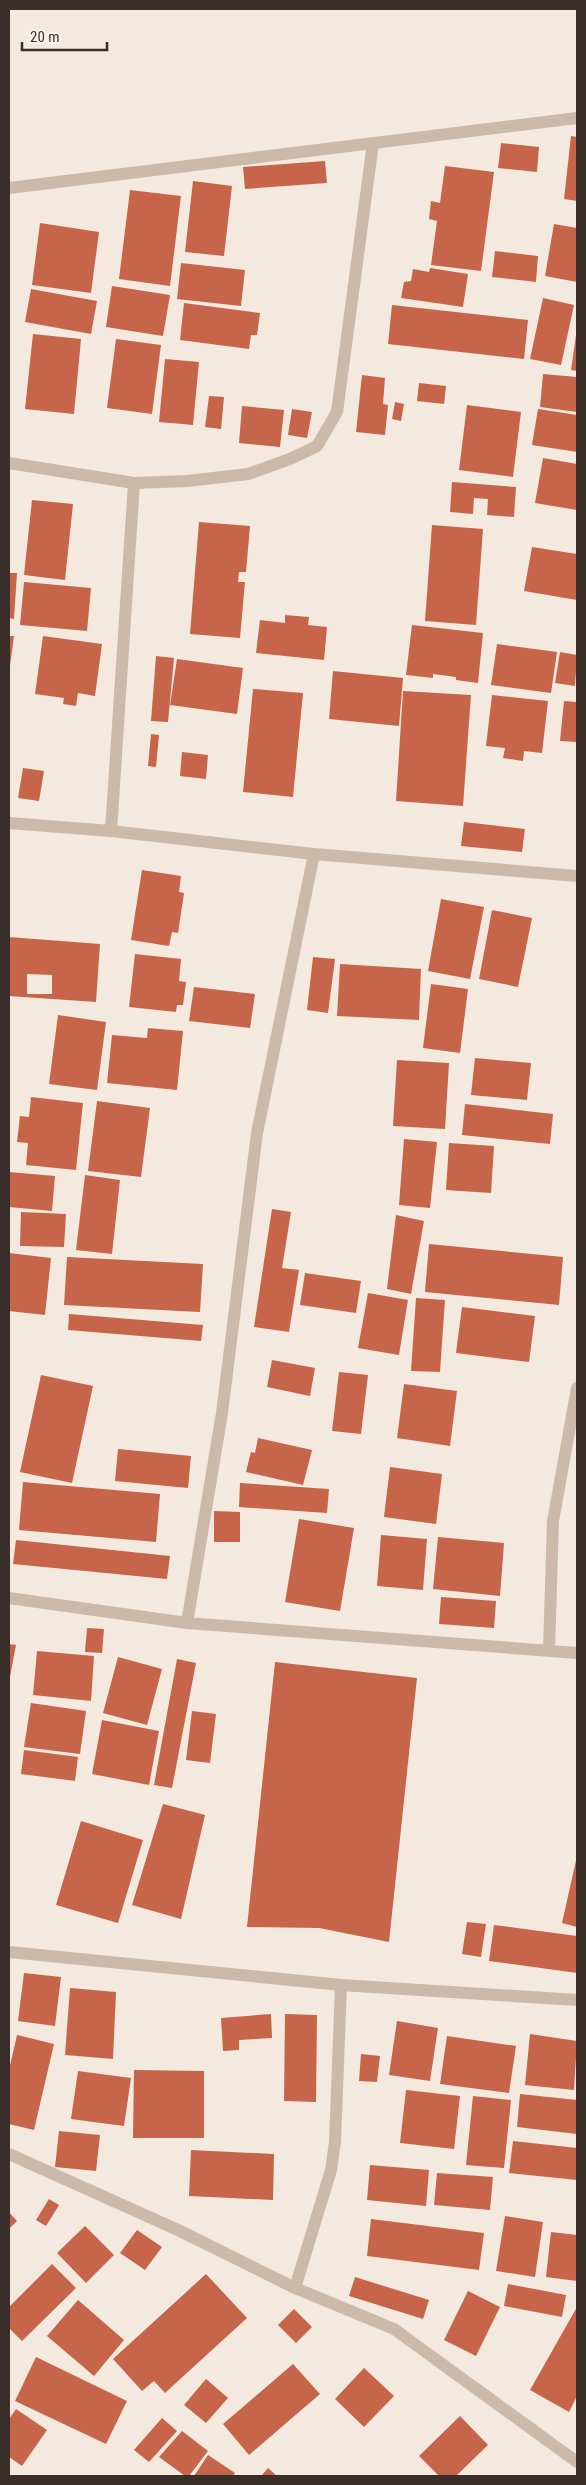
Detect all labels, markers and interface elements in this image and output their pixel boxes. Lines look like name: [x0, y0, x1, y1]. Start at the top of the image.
scale bar: [22, 20, 108, 52]
text: 20 m: [30, 28, 60, 46]

